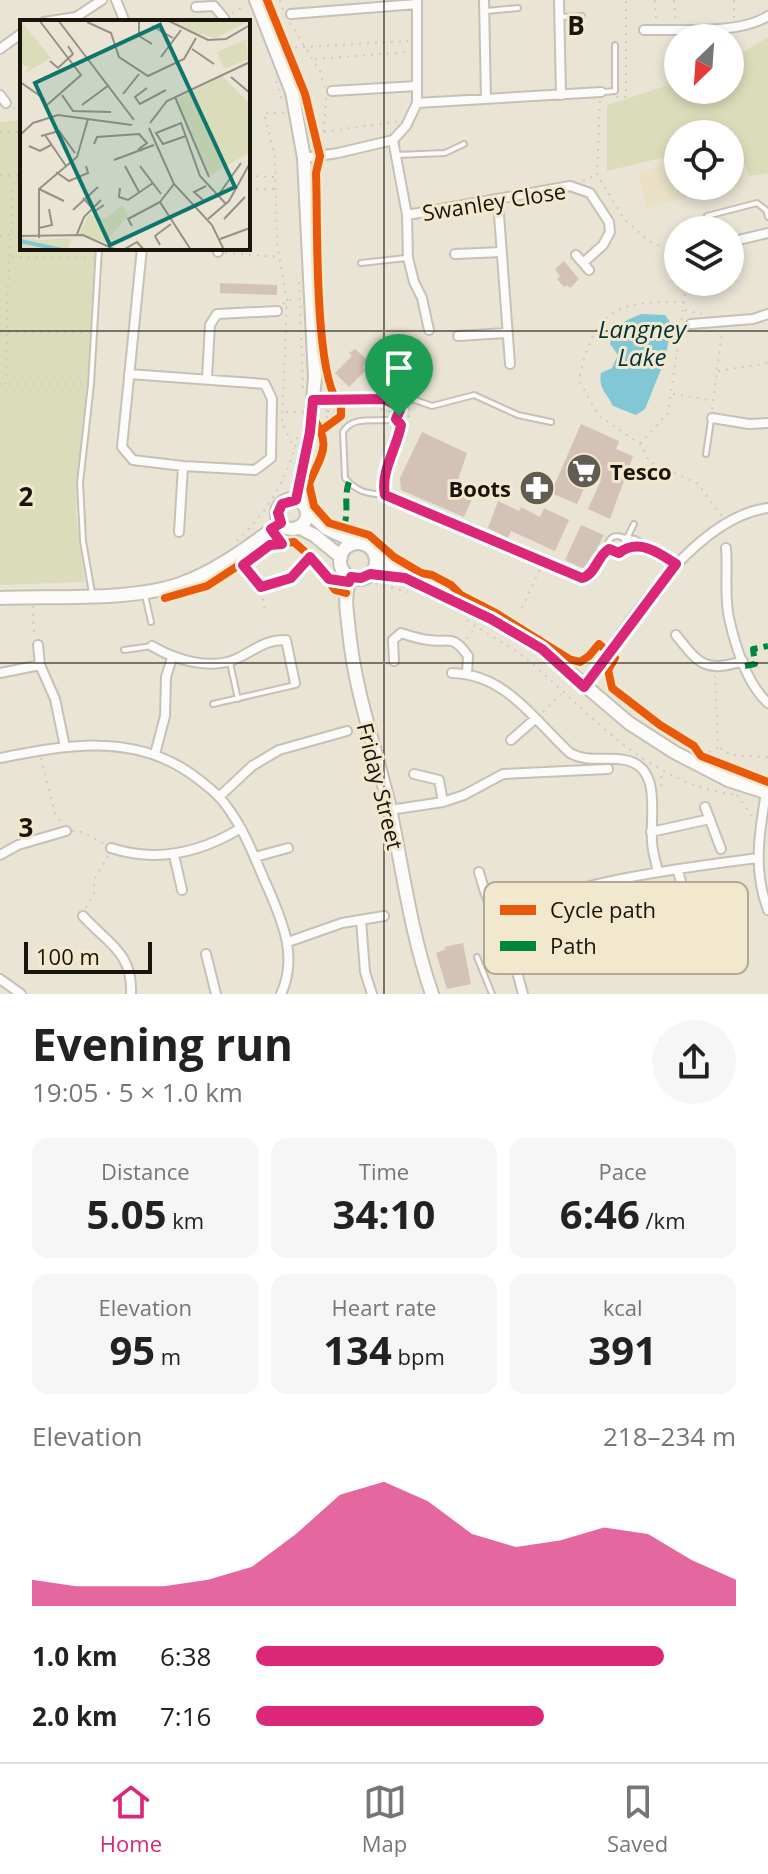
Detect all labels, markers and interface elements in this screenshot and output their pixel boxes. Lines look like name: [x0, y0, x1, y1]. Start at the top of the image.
text: B: [567, 7, 585, 43]
inset map: [20, 20, 250, 250]
north arrow: [664, 24, 744, 104]
map controls: [664, 24, 744, 296]
button: locate: [664, 120, 744, 200]
street label: Swanley Close: [420, 175, 568, 227]
button: layers: [664, 216, 744, 296]
water label: Langney Lake: [598, 312, 688, 373]
pin: [365, 334, 433, 416]
icon: arrive: [377, 346, 421, 390]
supermarket icon: Tesco: [565, 452, 603, 490]
place label: Tesco: [610, 456, 672, 486]
pharmacy icon: Boots: [518, 469, 556, 507]
place label: Boots: [448, 473, 511, 503]
text: 2: [19, 478, 34, 514]
street label: Friday Street: [351, 719, 411, 853]
text: 3: [19, 809, 33, 845]
legend: [484, 882, 748, 974]
text: Cycle path: [550, 894, 656, 924]
text: Path: [550, 930, 597, 960]
scale bar: [24, 938, 152, 974]
text: 100 m: [36, 941, 100, 971]
text: Evening run: [32, 1014, 293, 1074]
button: share: [652, 1020, 736, 1104]
text: 19:05 · 5 × 1.0 km: [32, 1074, 243, 1110]
text: Distance: [101, 1156, 190, 1186]
text: Time: [359, 1156, 409, 1186]
text: Pace: [598, 1156, 647, 1186]
text: 5.05: [86, 1186, 167, 1241]
text: 34:10: [333, 1186, 435, 1241]
text: 6:46: [560, 1186, 640, 1241]
text: km: [167, 1205, 204, 1235]
text: /km: [640, 1205, 686, 1235]
text: Elevation: [99, 1292, 192, 1322]
text: Heart rate: [332, 1292, 436, 1322]
text: kcal: [603, 1292, 643, 1322]
text: 95: [109, 1322, 155, 1377]
text: 134: [323, 1322, 392, 1377]
text: 391: [588, 1322, 657, 1377]
text: m: [155, 1341, 181, 1371]
text: bpm: [392, 1341, 445, 1371]
text: Elevation: [32, 1418, 142, 1454]
text: 218–234 m: [603, 1418, 736, 1454]
text: 1.0 km: [32, 1638, 118, 1674]
text: 6:38: [160, 1638, 211, 1674]
text: 2.0 km: [32, 1698, 118, 1734]
text: 7:16: [160, 1698, 211, 1734]
tab: Home: [100, 1780, 162, 1858]
tab: Map: [362, 1780, 407, 1858]
tab: Saved: [607, 1780, 668, 1858]

